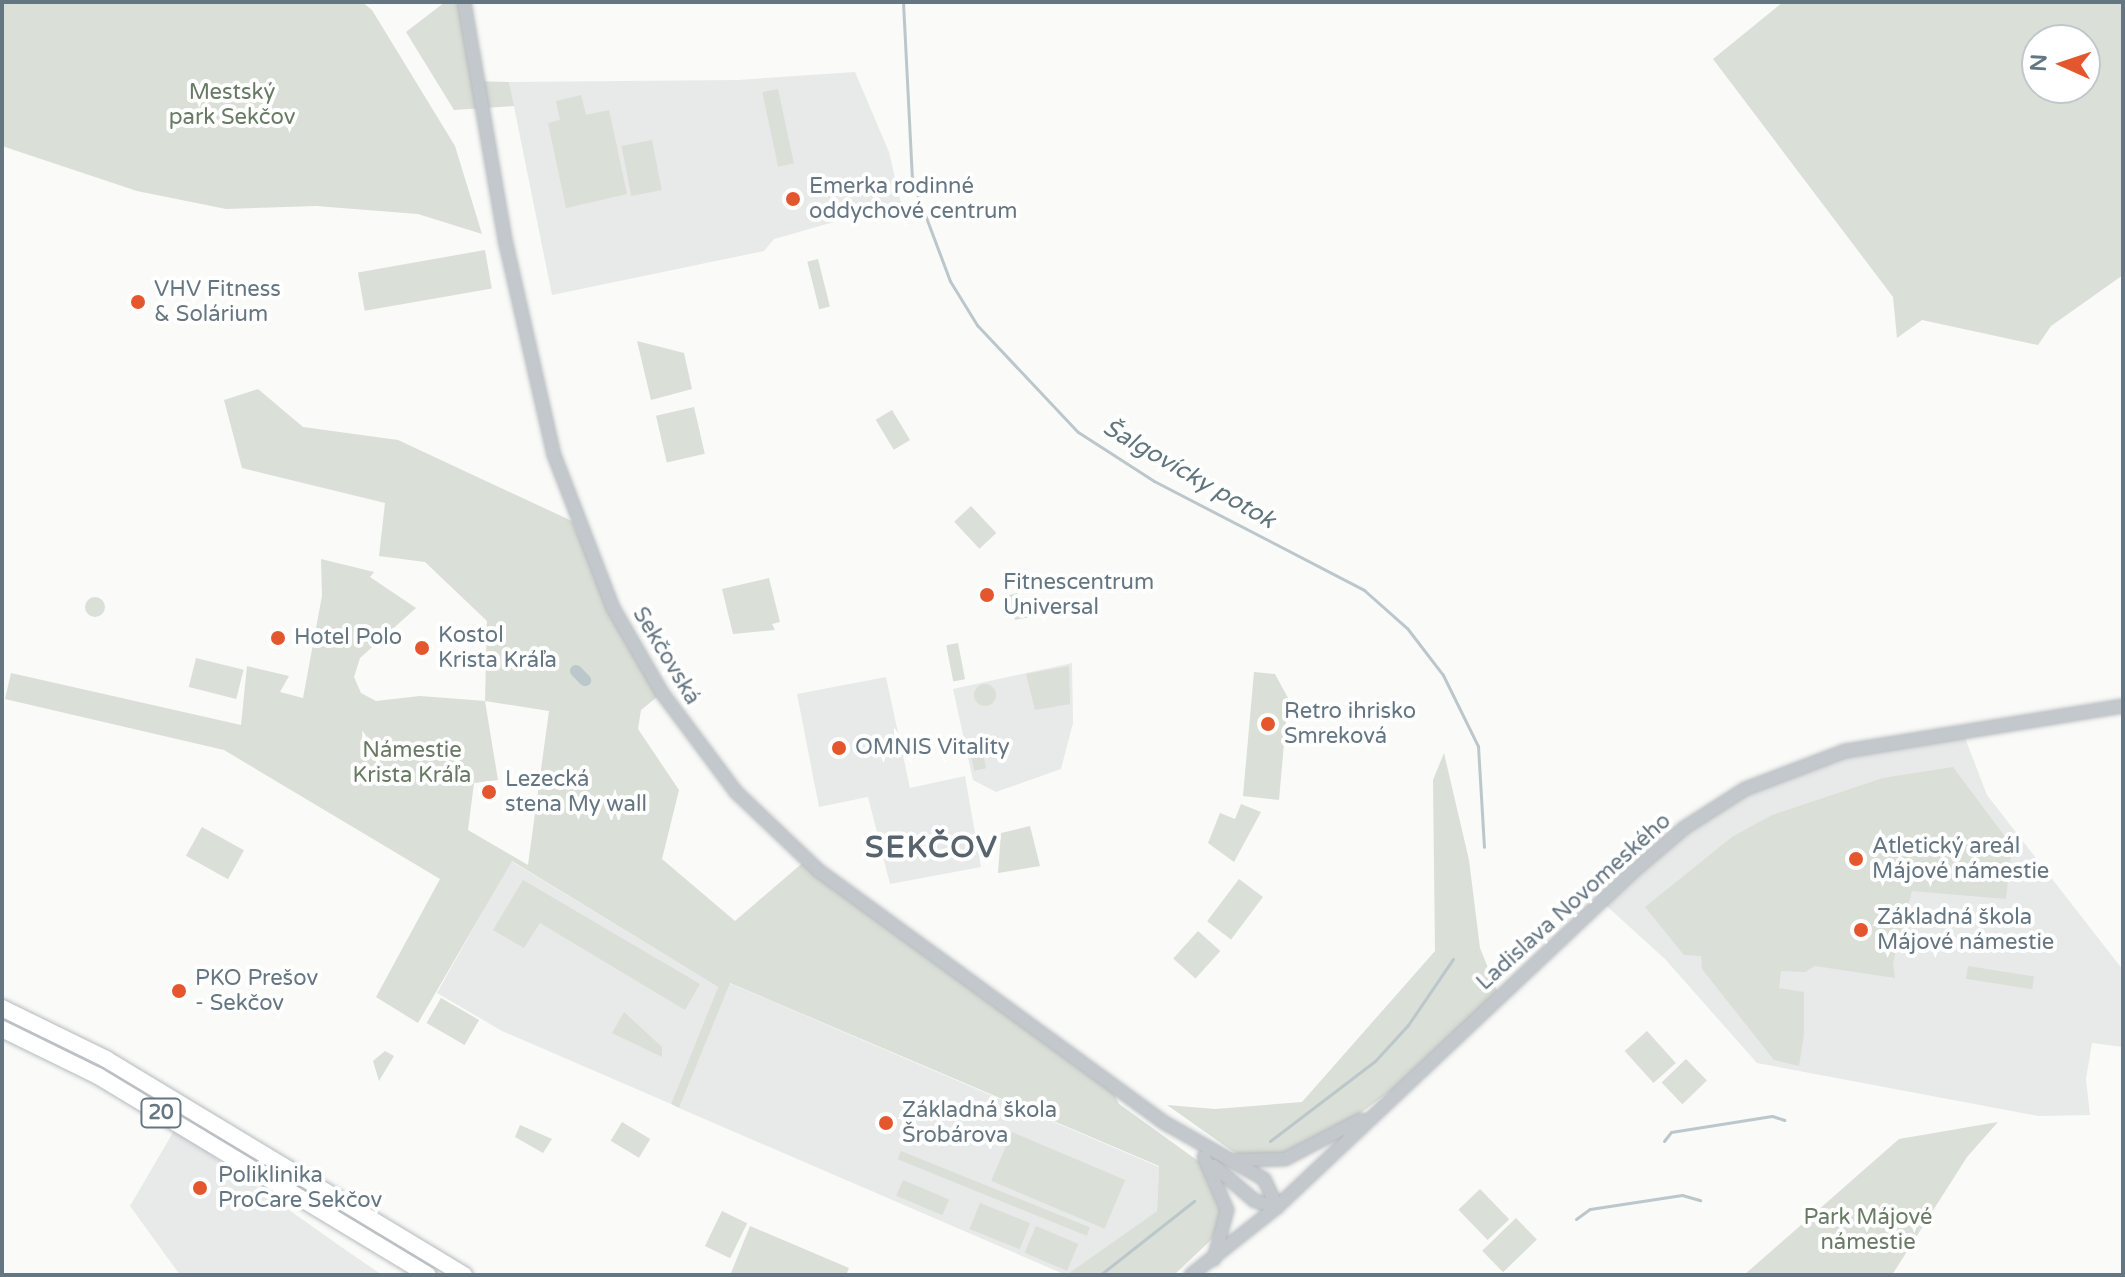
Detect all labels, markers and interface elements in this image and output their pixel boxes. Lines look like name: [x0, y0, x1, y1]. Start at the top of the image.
north arrow: [2021, 24, 2101, 104]
text: N: [2026, 53, 2052, 72]
park label: Mestský park Sekčov: [169, 79, 295, 130]
place label: Emerka rodinné oddychové centrum: [809, 173, 1017, 224]
marker: Emerka rodinné oddychové centrum: [784, 190, 802, 208]
place label: VHV Fitness & Solárium: [154, 276, 281, 328]
marker: VHV Fitness & Solárium: [129, 293, 147, 311]
water label: Šalgovícky potok: [1098, 413, 1280, 535]
place label: Fitnescentrum Universal: [1003, 569, 1154, 620]
marker: Fitnescentrum Universal: [978, 586, 996, 604]
street label: Sekčovská: [627, 602, 705, 710]
place label: Kostol Krista Kráľa: [438, 622, 557, 674]
place label: Hotel Polo: [294, 625, 402, 651]
marker: Hotel Polo: [269, 629, 287, 647]
marker: Kostol Krista Kráľa: [413, 639, 431, 657]
place label: Retro ihrisko Smreková: [1284, 698, 1416, 750]
marker: Retro ihrisko Smreková: [1259, 715, 1277, 733]
place label: OMNIS Vitality: [855, 735, 1010, 761]
park label: Námestie Krista Kráľa: [353, 737, 471, 788]
marker: OMNIS Vitality: [830, 739, 848, 757]
place label: Lezecká stena My wall: [505, 766, 647, 818]
marker: Lezecká stena My wall: [480, 783, 498, 801]
street label: Ladislava Novomeského: [1472, 808, 1676, 996]
district label: SEKČOV: [865, 830, 999, 866]
place label: Atletický areál Májové námestie: [1872, 833, 2049, 884]
marker: Atletický areál Májové námestie: [1847, 850, 1865, 868]
place label: Základná škola Májové námestie: [1877, 904, 2054, 956]
marker: Základná škola Májové námestie: [1852, 921, 1870, 939]
place label: PKO Prešov - Sekčov: [195, 965, 318, 1016]
marker: PKO Prešov - Sekčov: [170, 982, 188, 1000]
road number: 20: [139, 1097, 183, 1129]
place label: Základná škola Šrobárova: [902, 1097, 1057, 1148]
marker: Základná škola Šrobárova: [877, 1114, 895, 1132]
place label: Poliklinika ProCare Sekčov: [218, 1162, 382, 1214]
marker: Poliklinika ProCare Sekčov: [189, 1177, 211, 1199]
park label: Park Májové námestie: [1803, 1204, 1933, 1256]

